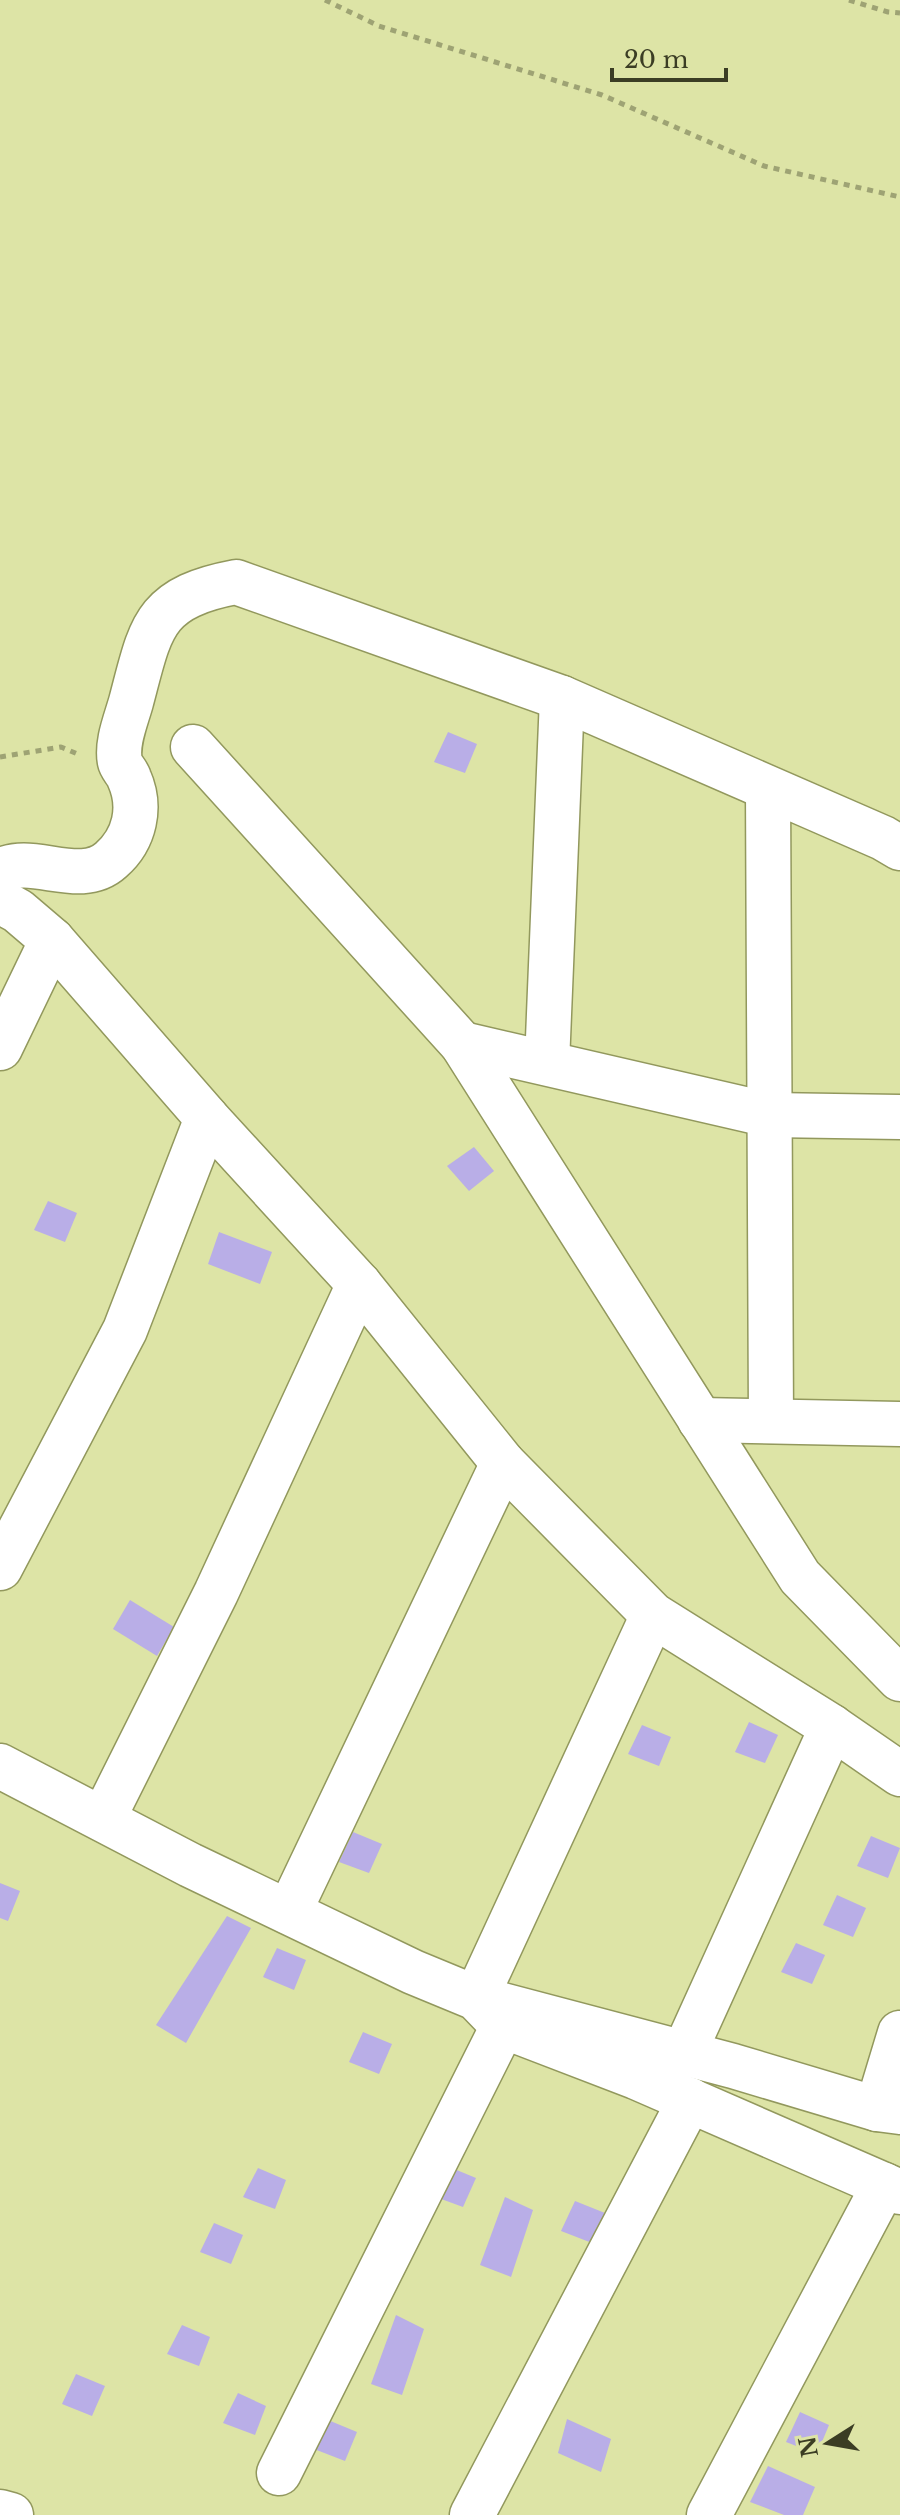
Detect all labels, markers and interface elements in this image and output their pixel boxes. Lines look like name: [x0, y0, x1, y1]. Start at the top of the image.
scale bar: [612, 32, 726, 82]
text: 20 m: [624, 45, 689, 74]
north arrow: [788, 2403, 868, 2483]
text: N: [794, 2434, 824, 2459]

